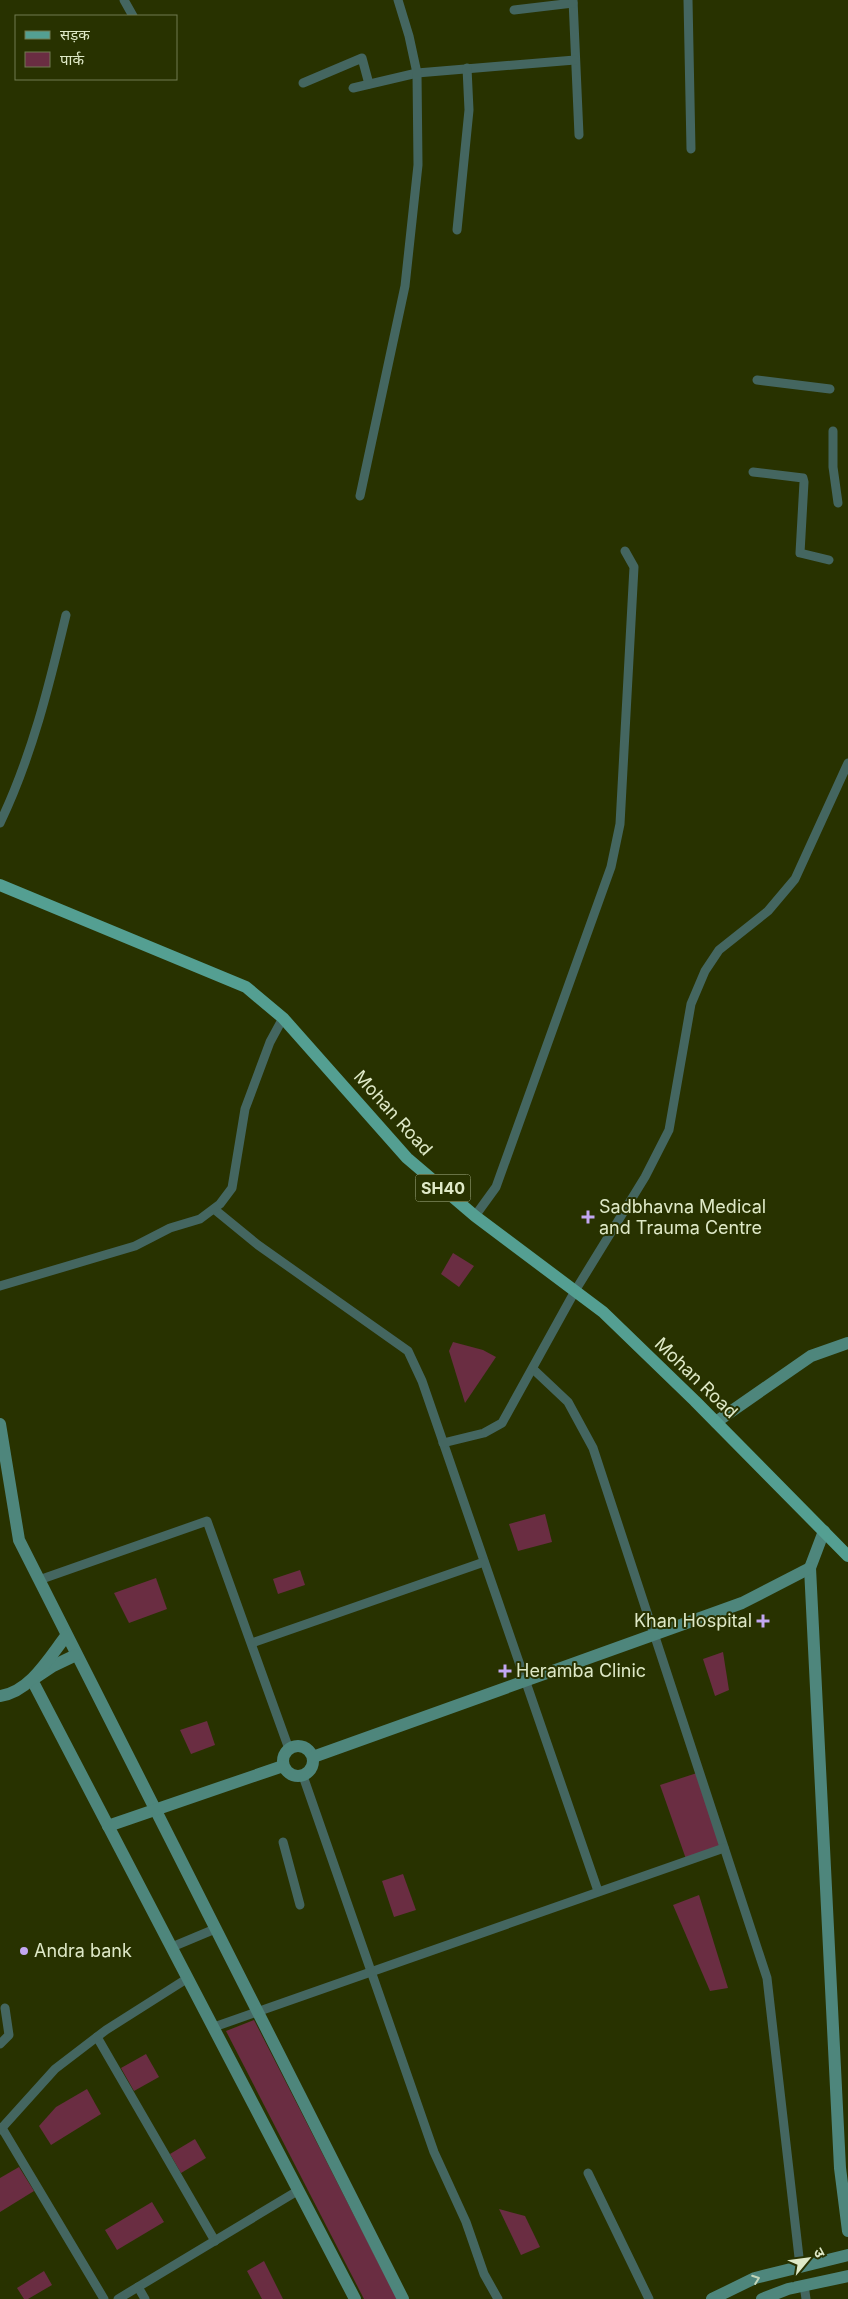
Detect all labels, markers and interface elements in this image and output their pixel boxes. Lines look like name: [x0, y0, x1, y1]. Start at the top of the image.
legend: [15, 15, 178, 80]
text: सड़क: [60, 25, 90, 44]
text: पार्क: [60, 50, 84, 69]
street label: Mohan Road: [350, 1066, 437, 1159]
road number: SH40: [416, 1174, 470, 1202]
place label: Sadbhavna Medical and Trauma Centre: [599, 1196, 766, 1238]
marker: Sadbhavna Medical and Trauma Centre: [581, 1210, 595, 1224]
street label: Mohan Road: [651, 1333, 742, 1422]
place label: Khan Hospital: [634, 1610, 752, 1631]
marker: Khan Hospital: [756, 1614, 770, 1628]
place label: Heramba Clinic: [516, 1660, 646, 1681]
marker: Heramba Clinic: [498, 1664, 512, 1678]
place label: Andra bank: [34, 1940, 132, 1961]
marker: Andra bank: [18, 1945, 30, 1957]
north arrow: [783, 2234, 833, 2284]
text: उ: [810, 2245, 830, 2261]
one-way arrow: [751, 2275, 760, 2285]

